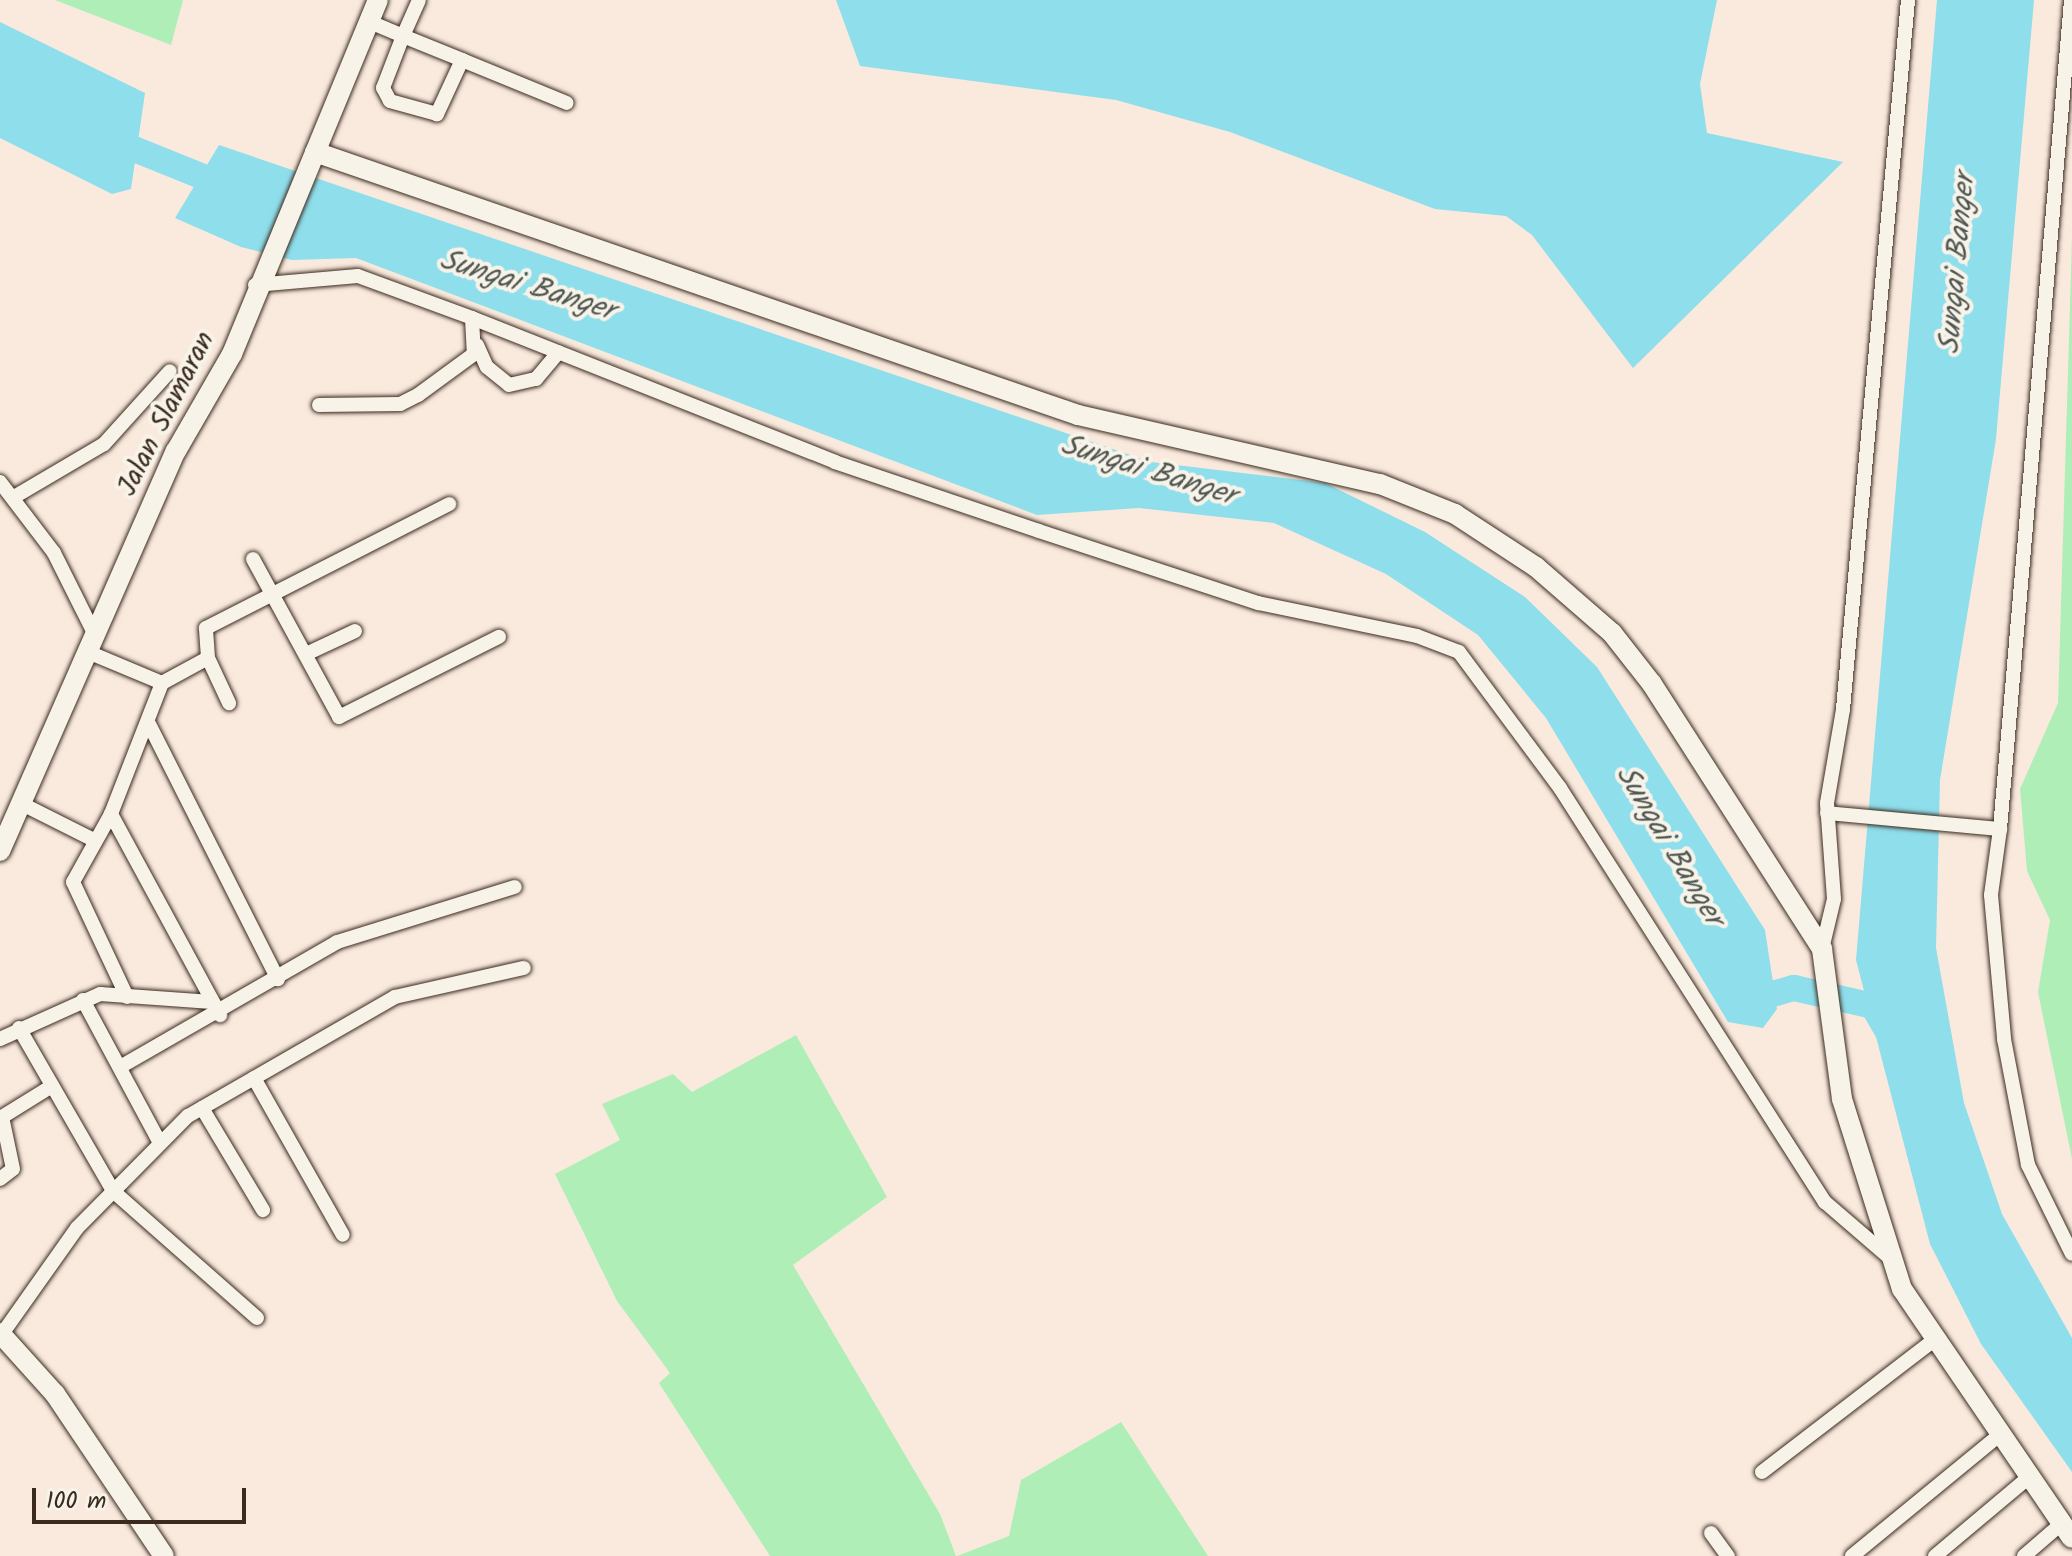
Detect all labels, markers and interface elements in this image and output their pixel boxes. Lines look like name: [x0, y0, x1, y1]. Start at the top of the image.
water label: Sungai Banger: [1932, 172, 1984, 356]
water label: Sungai Banger: [435, 242, 619, 330]
street label: Jalan Slamaran: [111, 326, 223, 502]
water label: Sungai Banger: [1056, 427, 1240, 515]
water label: Sungai Banger: [1607, 759, 1731, 933]
scale bar: [36, 1472, 250, 1522]
text: 100 m: [46, 1482, 106, 1521]

